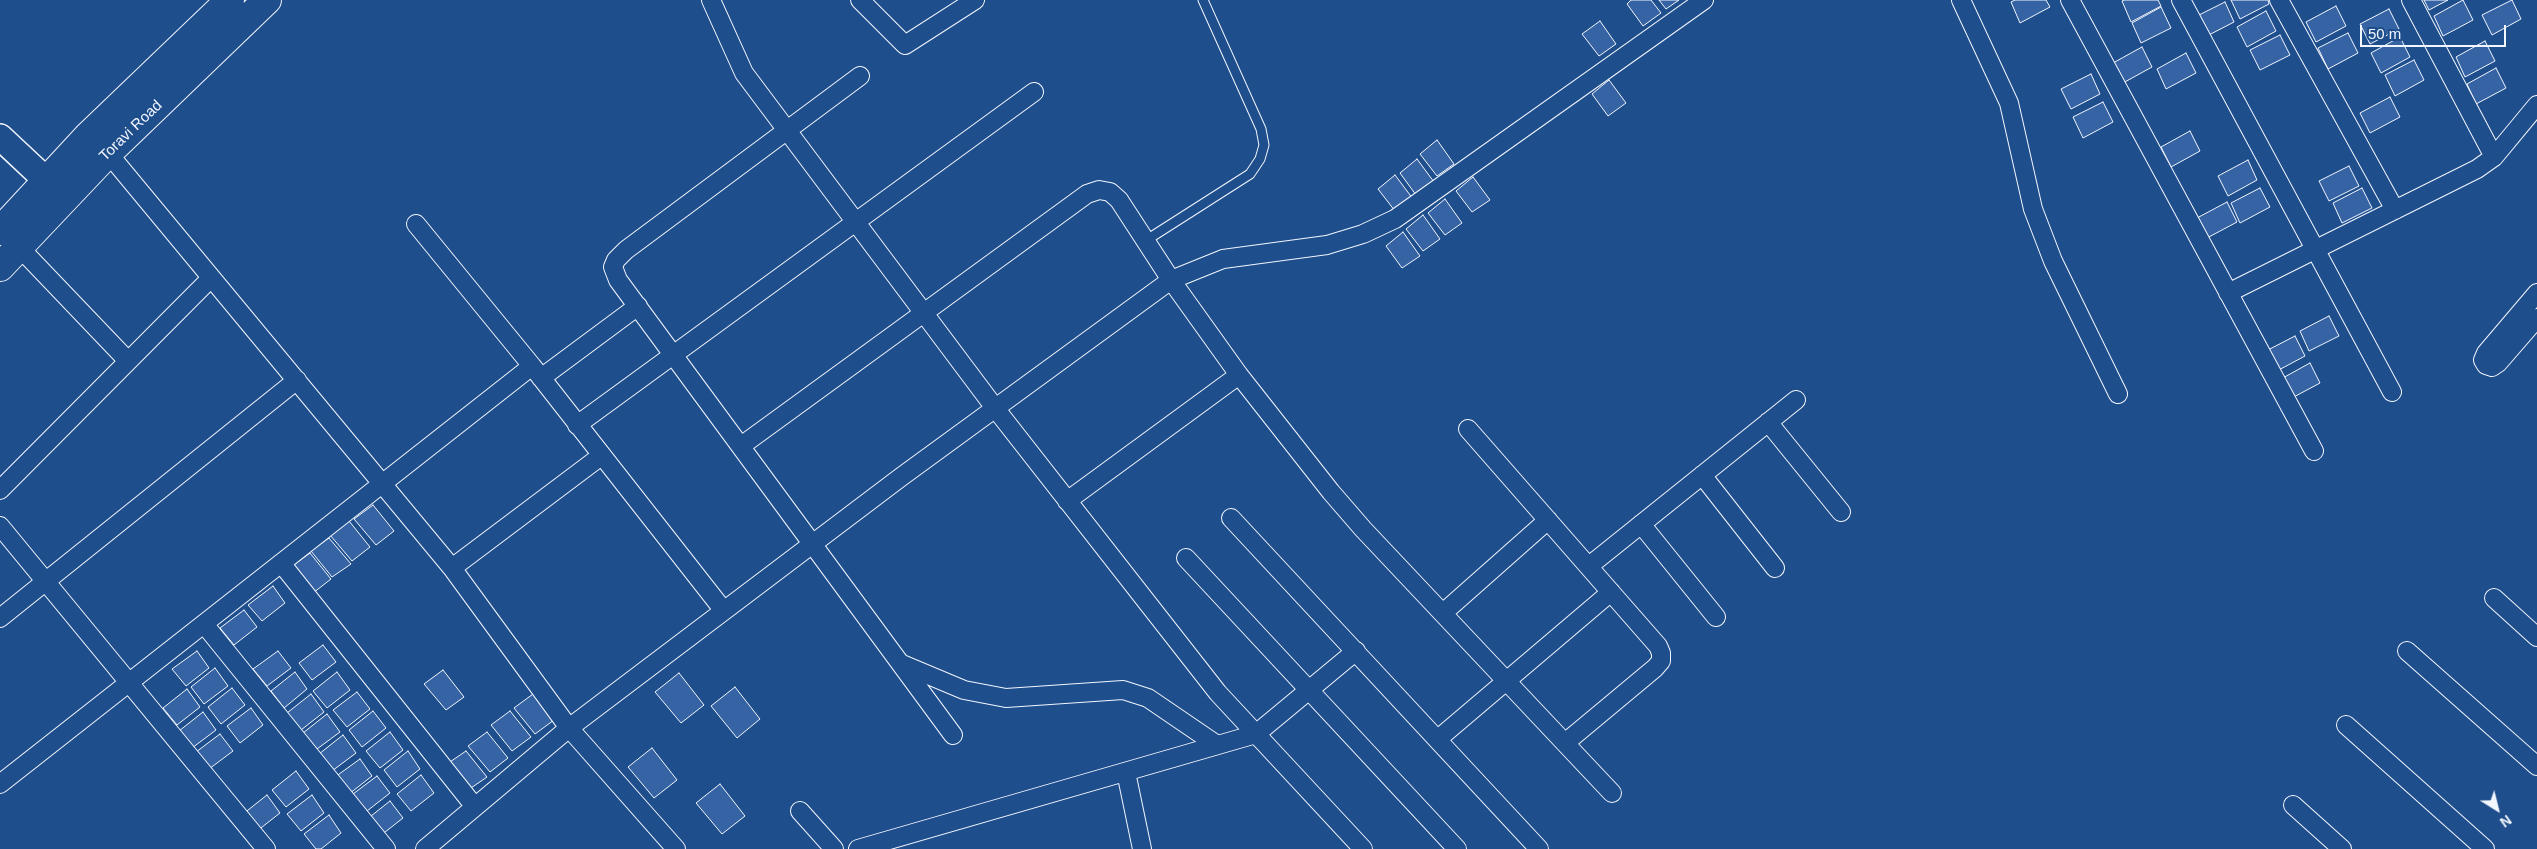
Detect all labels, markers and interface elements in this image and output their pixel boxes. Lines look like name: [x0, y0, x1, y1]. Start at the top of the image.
scale bar: [2362, 15, 2508, 47]
text: 50 m: [2368, 25, 2401, 42]
street label: Toravi Road: [96, 97, 166, 165]
north arrow: [2472, 784, 2522, 834]
text: N: [2497, 812, 2515, 831]

